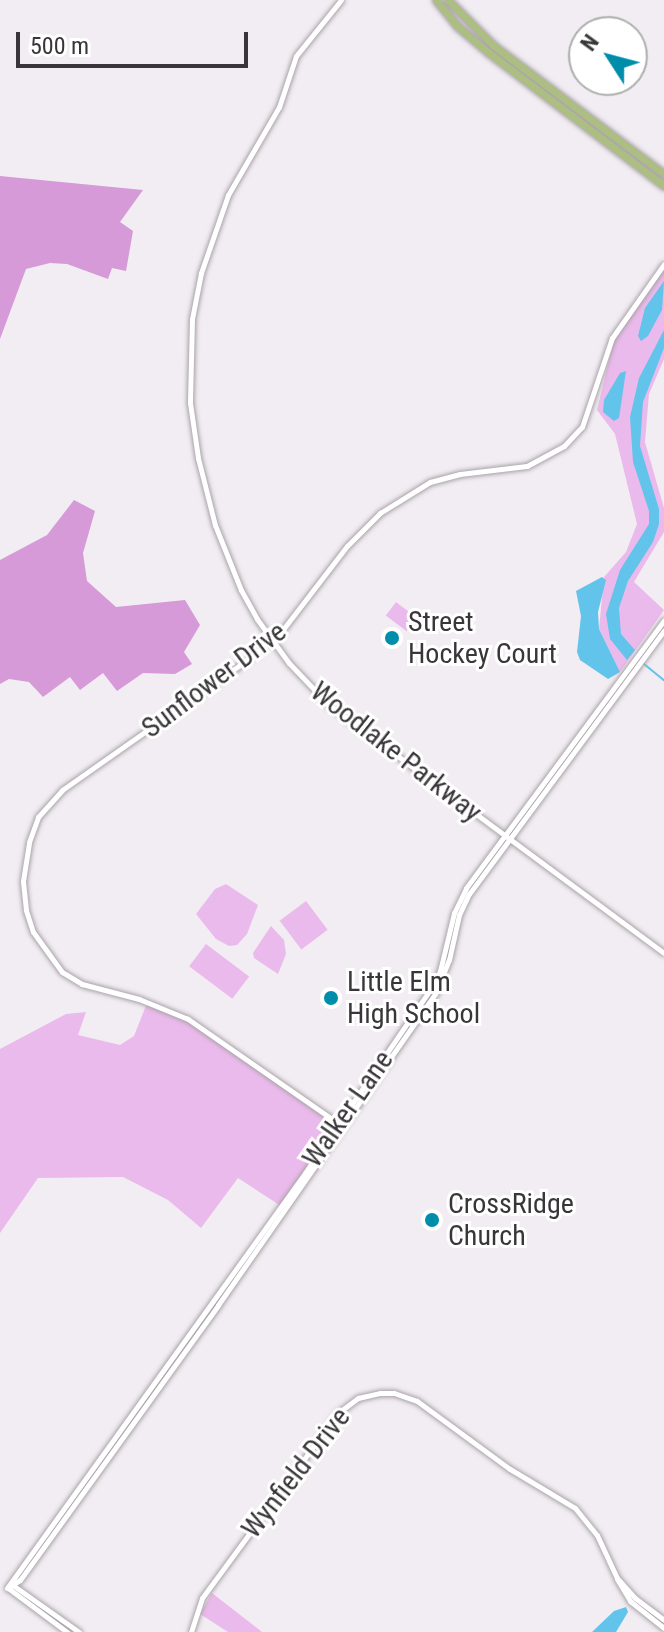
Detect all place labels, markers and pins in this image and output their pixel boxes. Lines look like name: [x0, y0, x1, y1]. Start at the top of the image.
place label: Street Hockey Court: [408, 605, 557, 671]
marker: Street Hockey Court: [383, 629, 401, 647]
place label: Little Elm High School: [347, 965, 480, 1031]
marker: Little Elm High School: [322, 989, 340, 1007]
place label: CrossRidge Church: [448, 1187, 574, 1253]
marker: CrossRidge Church: [423, 1211, 441, 1229]

